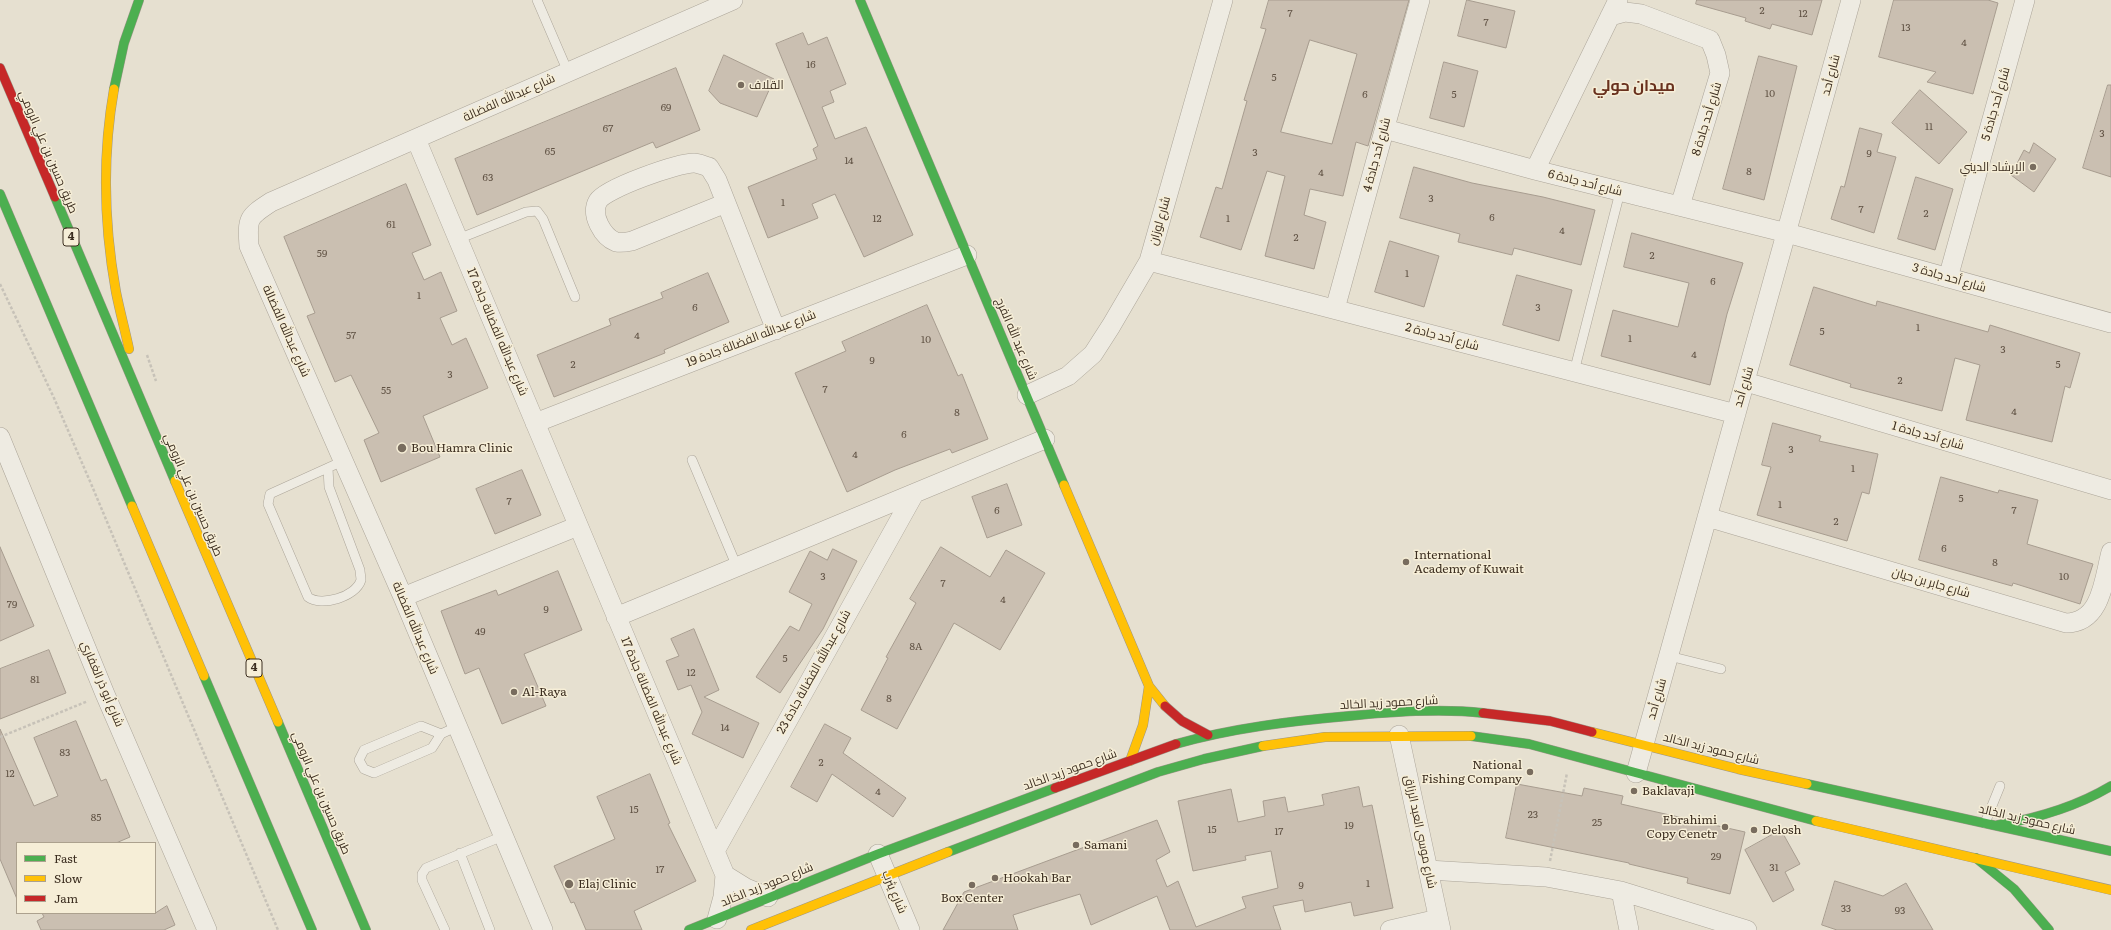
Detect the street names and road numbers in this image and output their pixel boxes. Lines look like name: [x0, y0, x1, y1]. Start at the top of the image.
street label: شارع أحد: [1819, 53, 1843, 97]
street label: شارع أحد جادة 5: [1979, 66, 2013, 142]
street label: شارع عبدالله الفضالة: [461, 71, 557, 125]
street label: شارع أحد جادة 8: [1689, 80, 1725, 158]
street label: طريق حسين بن علي الرومي: [16, 88, 80, 216]
street label: شارع أحد جادة 4: [1360, 116, 1394, 194]
street label: شارع أحد جادة 6: [1546, 167, 1624, 199]
street label: شارع لوزان: [1146, 195, 1174, 247]
road number: 4: [63, 228, 79, 246]
street label: شارع أحد جادة 3: [1910, 261, 1988, 295]
street label: شارع عبدالله الفضالة جادة 17: [463, 266, 531, 398]
street label: شارع عبدالله الفضالة: [259, 283, 313, 379]
street label: شارع عبد الله الفرج: [992, 296, 1040, 382]
street label: شارع عبدالله الفضالة جادة 19: [684, 308, 818, 370]
street label: شارع أحد جادة 2: [1404, 320, 1480, 354]
street label: شارع أحد: [1731, 365, 1757, 409]
street label: شارع أحد جادة 1: [1890, 419, 1966, 453]
street label: طريق حسين بن علي الرومي: [161, 431, 225, 559]
street label: شارع جابر بن حيان: [1890, 565, 1972, 601]
street label: شارع عبدالله الفضالة: [389, 580, 441, 676]
street label: شارع عبدالله الفضالة جادة 23: [774, 607, 854, 737]
street label: شارع عبدالله الفضالة جادة 17: [617, 635, 685, 767]
street label: شارع أبو ذر الغفاري: [77, 639, 127, 729]
road number: 4: [246, 659, 262, 677]
street label: شارع أحد: [1644, 677, 1670, 721]
street label: شارع حمود زيد الخالد: [1339, 693, 1439, 713]
street label: طريق حسين بن علي الرومي: [289, 729, 353, 857]
street label: شارع حمود زيد الخالد: [1661, 730, 1761, 768]
street label: شارع حمود زيد الخالد: [1021, 746, 1119, 794]
street label: شارع موسى العبد الرزاق: [1401, 774, 1439, 890]
street label: شارع حمود زيد الخالد: [1977, 802, 2077, 838]
street label: شارع حمود زيد الخالد: [719, 860, 815, 910]
street label: شارع يثرب: [878, 868, 910, 916]

